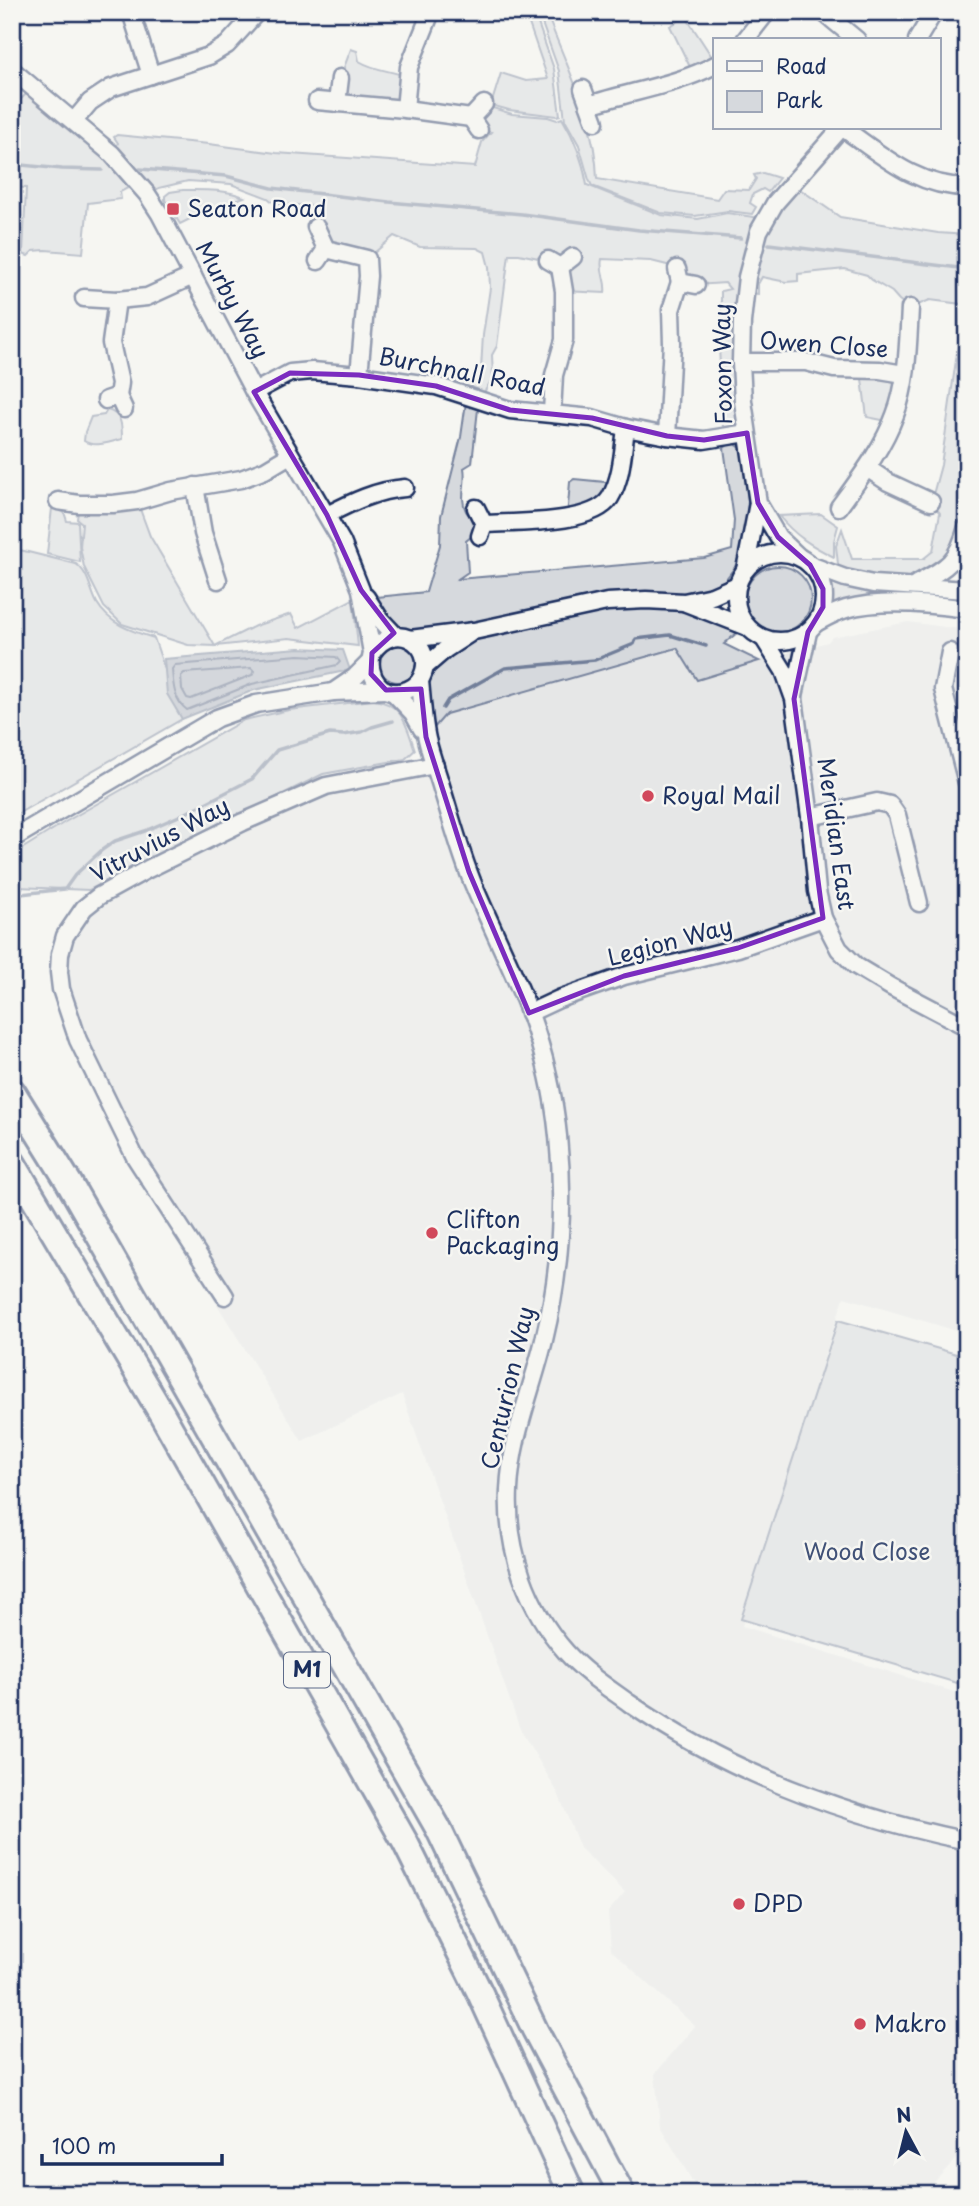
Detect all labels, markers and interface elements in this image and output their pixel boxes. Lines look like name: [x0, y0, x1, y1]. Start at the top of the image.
legend: [713, 38, 940, 130]
text: Road: [776, 49, 827, 81]
text: Park: [776, 83, 823, 115]
place label: Seaton Road: [187, 190, 327, 225]
marker: Seaton Road: [165, 201, 181, 217]
street label: Murby Way: [188, 234, 279, 364]
street label: Foxon Way: [703, 303, 740, 425]
street label: Owen Close: [759, 322, 890, 365]
street label: Burchnall Road: [376, 337, 548, 404]
street label: Meridian East: [809, 755, 865, 912]
place label: Royal Mail: [662, 777, 781, 812]
street label: Vitruvius Way: [83, 787, 235, 890]
marker: Royal Mail: [640, 788, 656, 804]
street label: Legion Way: [603, 907, 736, 974]
place label: Clifton Packaging: [446, 1201, 559, 1262]
marker: Clifton Packaging: [424, 1225, 440, 1241]
street label: Centurion Way: [471, 1303, 542, 1473]
park label: Wood Close: [803, 1533, 931, 1568]
road number: M1: [284, 1652, 330, 1688]
place label: DPD: [753, 1885, 803, 1920]
marker: DPD: [731, 1896, 747, 1912]
place label: Makro: [874, 2005, 947, 2040]
marker: Makro: [852, 2016, 868, 2032]
north arrow: [870, 2098, 940, 2168]
text: N: [895, 2099, 913, 2129]
scale bar: [42, 2122, 222, 2166]
text: 100 m: [52, 2129, 116, 2161]

